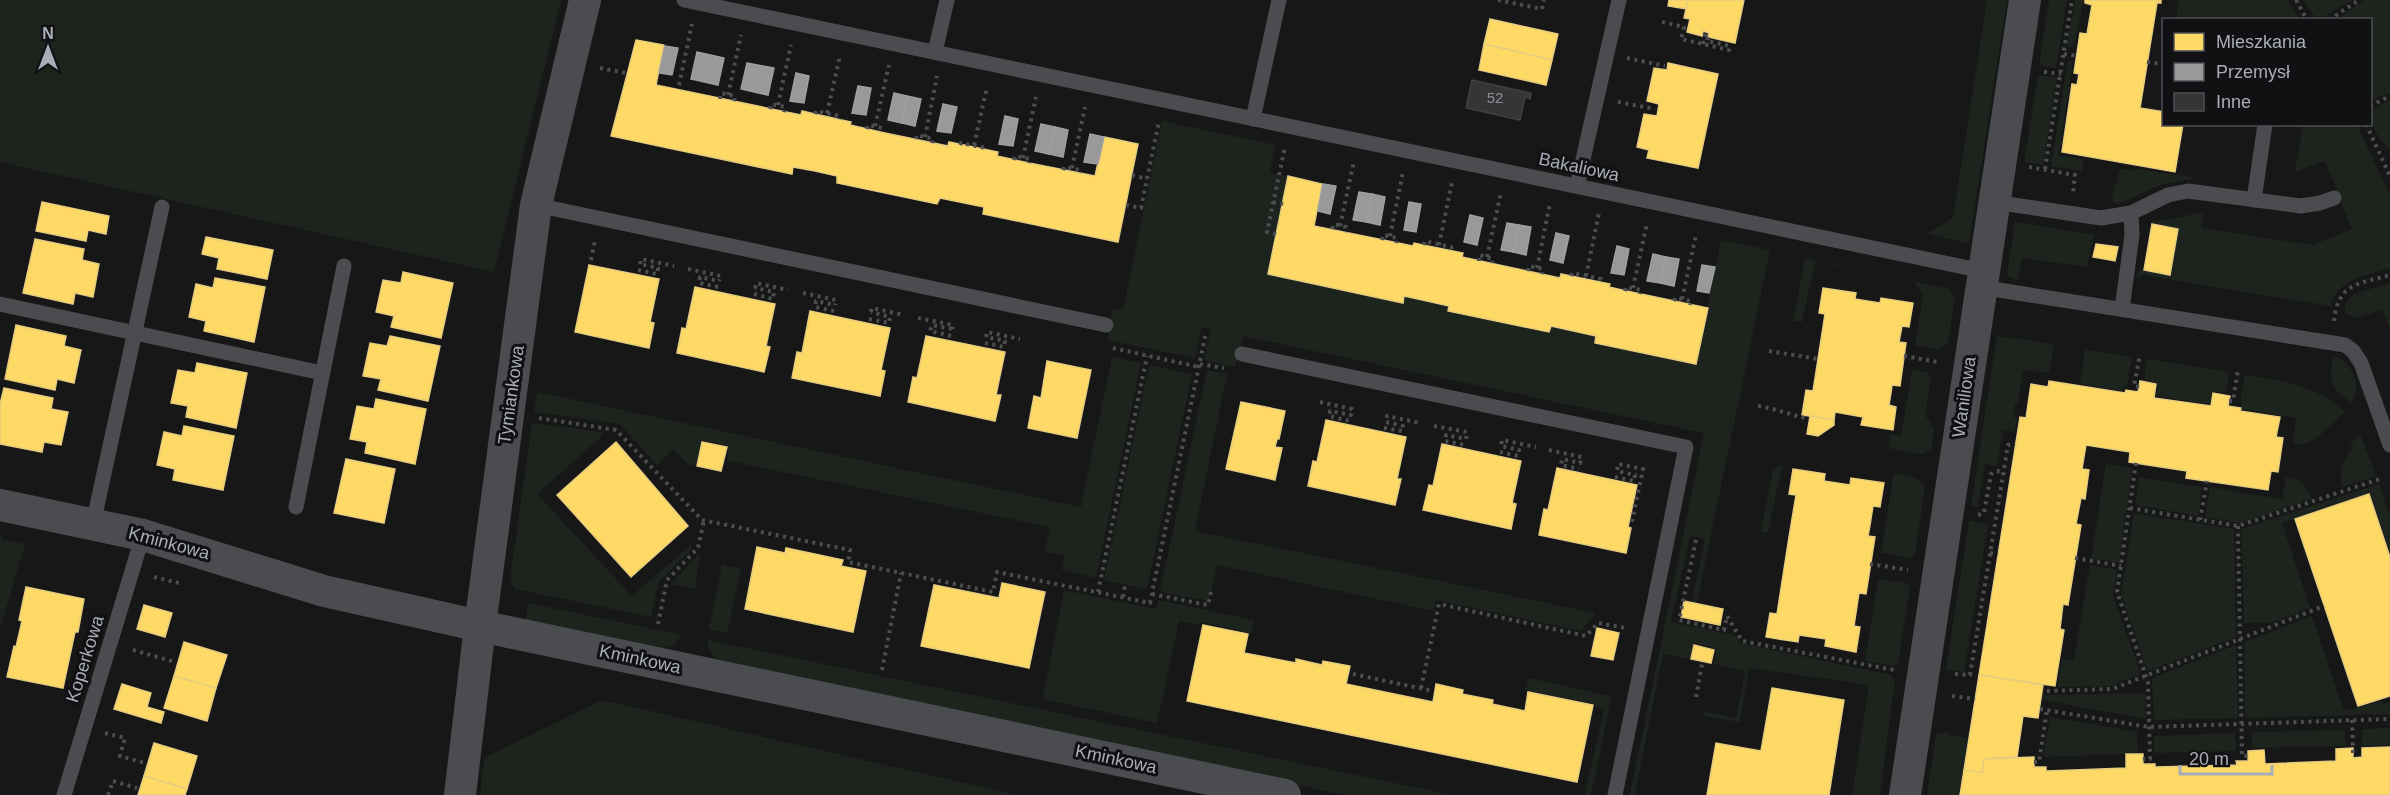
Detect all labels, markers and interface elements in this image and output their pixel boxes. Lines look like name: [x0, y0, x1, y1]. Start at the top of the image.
north arrow: [18, 18, 78, 78]
legend: [2162, 18, 2372, 126]
text: N: [42, 25, 54, 42]
text: Mieszkania: [2216, 32, 2307, 52]
text: Przemysł: [2216, 62, 2290, 82]
house number: 52: [1487, 89, 1503, 106]
text: Inne: [2216, 92, 2251, 112]
street label: Bakaliowa: [1537, 149, 1622, 186]
street label: Tymiankowa: [494, 343, 528, 446]
street label: Waniliowa: [1948, 354, 1980, 439]
street label: Kminkowa: [126, 523, 213, 564]
street label: Koperkowa: [62, 612, 108, 705]
street label: Kminkowa: [597, 641, 684, 678]
scale bar: [2180, 738, 2272, 776]
street label: Kminkowa: [1073, 741, 1160, 778]
text: 20 m: [2189, 749, 2229, 769]

